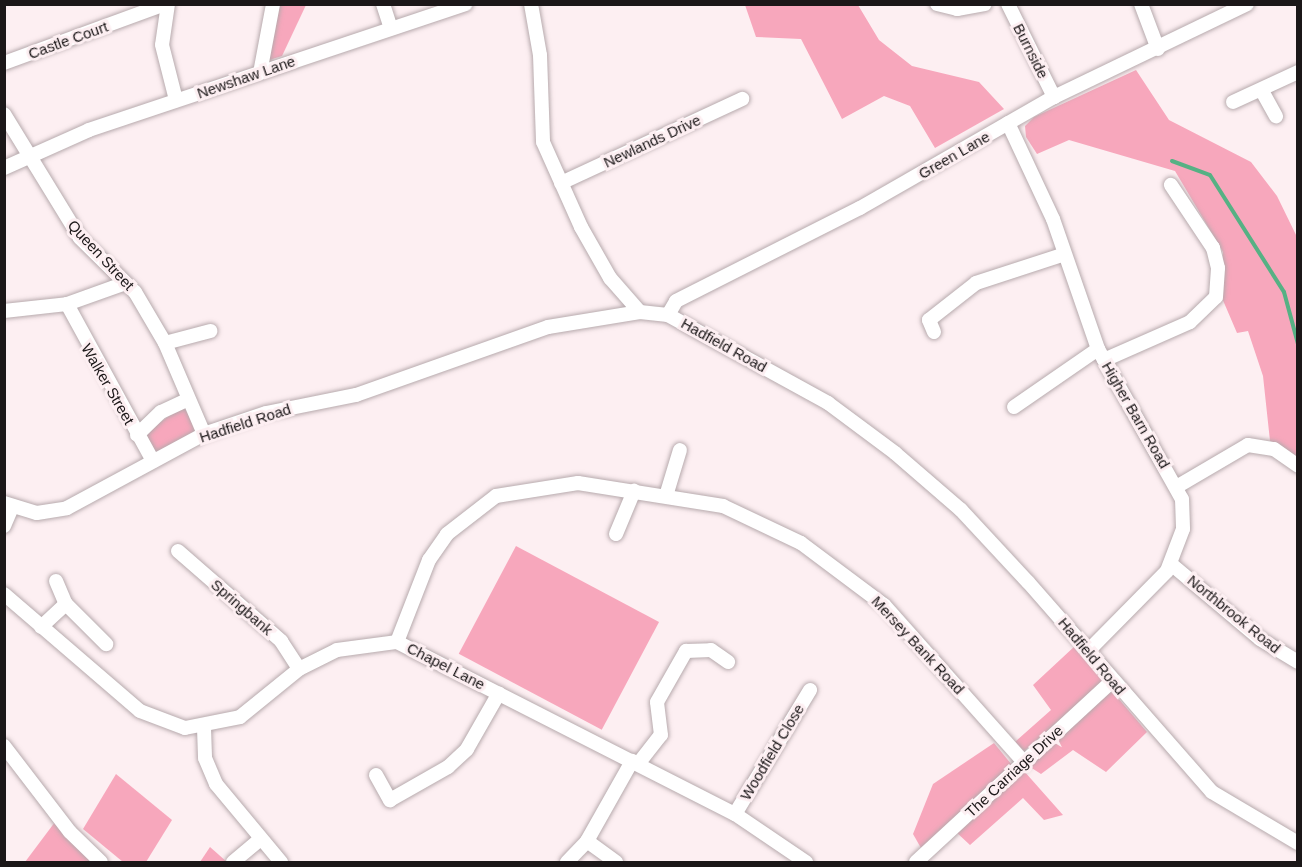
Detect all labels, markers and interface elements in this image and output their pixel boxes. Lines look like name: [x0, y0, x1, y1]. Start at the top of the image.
street label: Castle Court: [26, 17, 110, 63]
street label: Burnside: [1010, 21, 1052, 81]
street label: Newshaw Lane: [195, 52, 297, 102]
street label: Newlands Drive: [601, 111, 703, 171]
street label: Green Lane: [915, 127, 993, 183]
street label: Queen Street: [64, 216, 138, 294]
street label: Hadfield Road: [678, 314, 770, 376]
street label: Walker Street: [78, 340, 138, 428]
street label: Higher Barn Road: [1098, 359, 1174, 471]
street label: Hadfield Road: [197, 400, 293, 446]
street label: Northbrook Road: [1184, 571, 1284, 657]
street label: Springbank: [207, 575, 277, 639]
street label: Mersey Bank Road: [868, 592, 968, 698]
street label: Hadfield Road: [1055, 614, 1129, 698]
street label: Chapel Lane: [404, 639, 488, 693]
street label: Woodfield Close: [736, 701, 808, 803]
street label: The Carriage Drive: [962, 721, 1066, 821]

